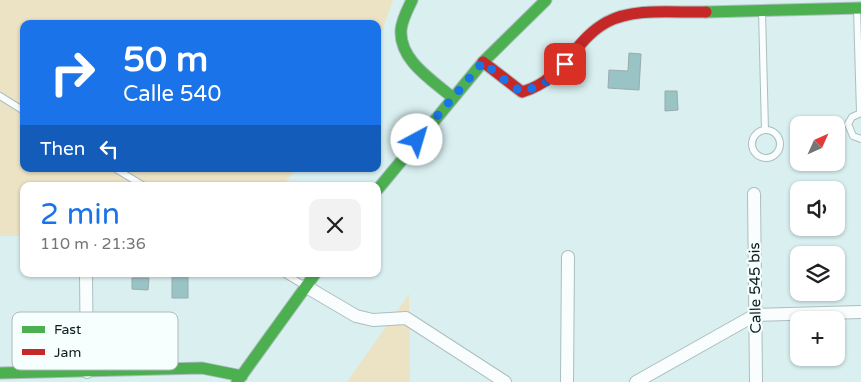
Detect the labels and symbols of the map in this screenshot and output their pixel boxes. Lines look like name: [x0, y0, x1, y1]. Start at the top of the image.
pin: [544, 43, 586, 85]
position arrow: [390, 113, 442, 165]
north arrow: [790, 116, 845, 171]
street label: Calle 545 bis: [745, 242, 765, 334]
legend: [12, 312, 178, 370]
text: Fast: [54, 321, 82, 338]
text: Jam: [54, 344, 81, 361]

